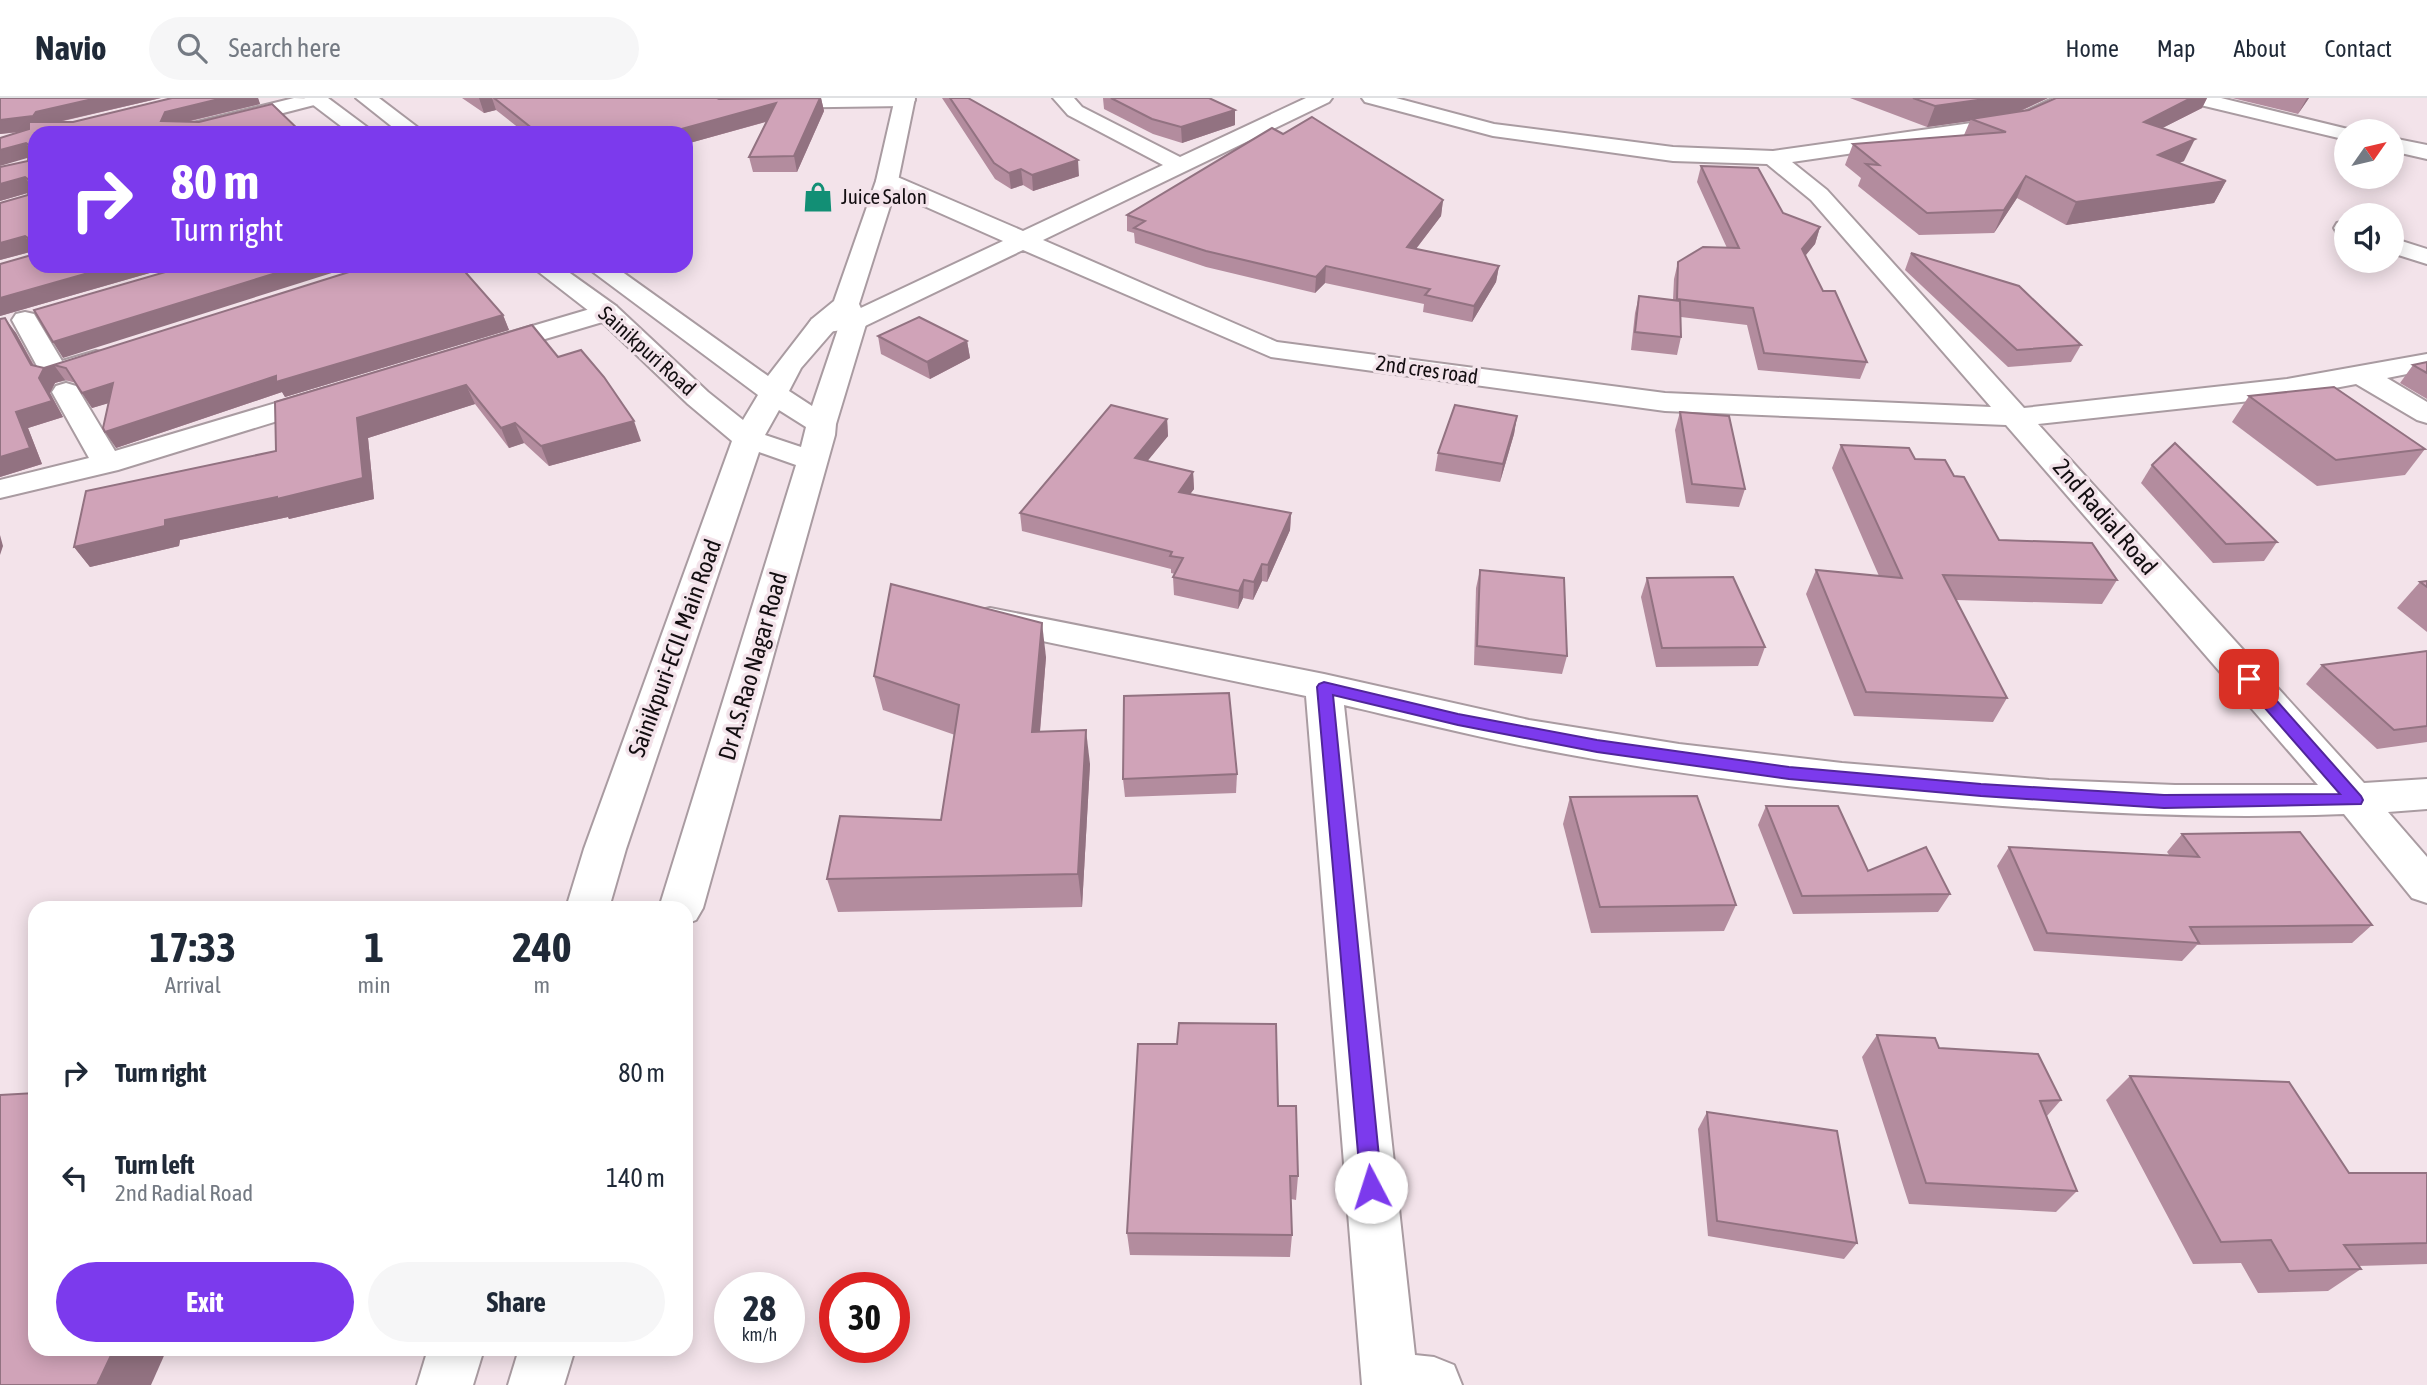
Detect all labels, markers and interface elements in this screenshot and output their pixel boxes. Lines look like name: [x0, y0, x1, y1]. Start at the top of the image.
search box: [149, 17, 639, 80]
text: Navio: [35, 29, 107, 67]
icon: search: [173, 29, 211, 67]
text: Search here: [229, 33, 341, 63]
text: Home: [2065, 35, 2119, 62]
text: Map: [2157, 35, 2195, 62]
text: About: [2233, 35, 2286, 62]
text: Contact: [2324, 35, 2392, 62]
north arrow: [2334, 119, 2404, 189]
map controls: [2334, 119, 2404, 273]
text: 80 m: [171, 153, 259, 209]
icon: right: [56, 154, 147, 245]
shop icon: Juice Salon: [801, 180, 835, 214]
place label: Juice Salon: [841, 184, 927, 208]
button: sound: [2334, 203, 2404, 273]
text: Turn right: [171, 211, 284, 248]
street label: Sainikpuri Road: [594, 301, 701, 400]
street label: 2nd cres road: [1375, 350, 1480, 388]
street label: 2nd Radial Road: [2048, 453, 2163, 580]
street label: Sainikpuri-ECIL Main Road: [623, 535, 726, 760]
street label: Dr A.S.Rao Nagar Road: [713, 569, 792, 763]
pin: [2219, 649, 2279, 709]
icon: arrive: [2230, 660, 2268, 698]
text: 17:33: [150, 923, 236, 971]
text: 1: [364, 923, 384, 971]
text: 240: [512, 923, 571, 971]
text: Arrival: [165, 972, 221, 998]
text: min: [358, 972, 391, 998]
text: m: [534, 972, 550, 998]
icon: right: [56, 1054, 94, 1092]
text: Turn right: [115, 1058, 206, 1088]
text: 80 m: [618, 1058, 665, 1088]
text: Turn left: [115, 1150, 195, 1180]
position arrow: [1334, 1150, 1408, 1224]
icon: left: [56, 1159, 94, 1197]
text: 140 m: [606, 1163, 665, 1193]
text: 2nd Radial Road: [115, 1180, 253, 1206]
button: Exit: [56, 1262, 354, 1342]
button: Share: [368, 1262, 665, 1342]
speed limit sign: 30: [819, 1272, 910, 1363]
text: 28: [743, 1288, 776, 1328]
text: km/h: [742, 1324, 777, 1345]

